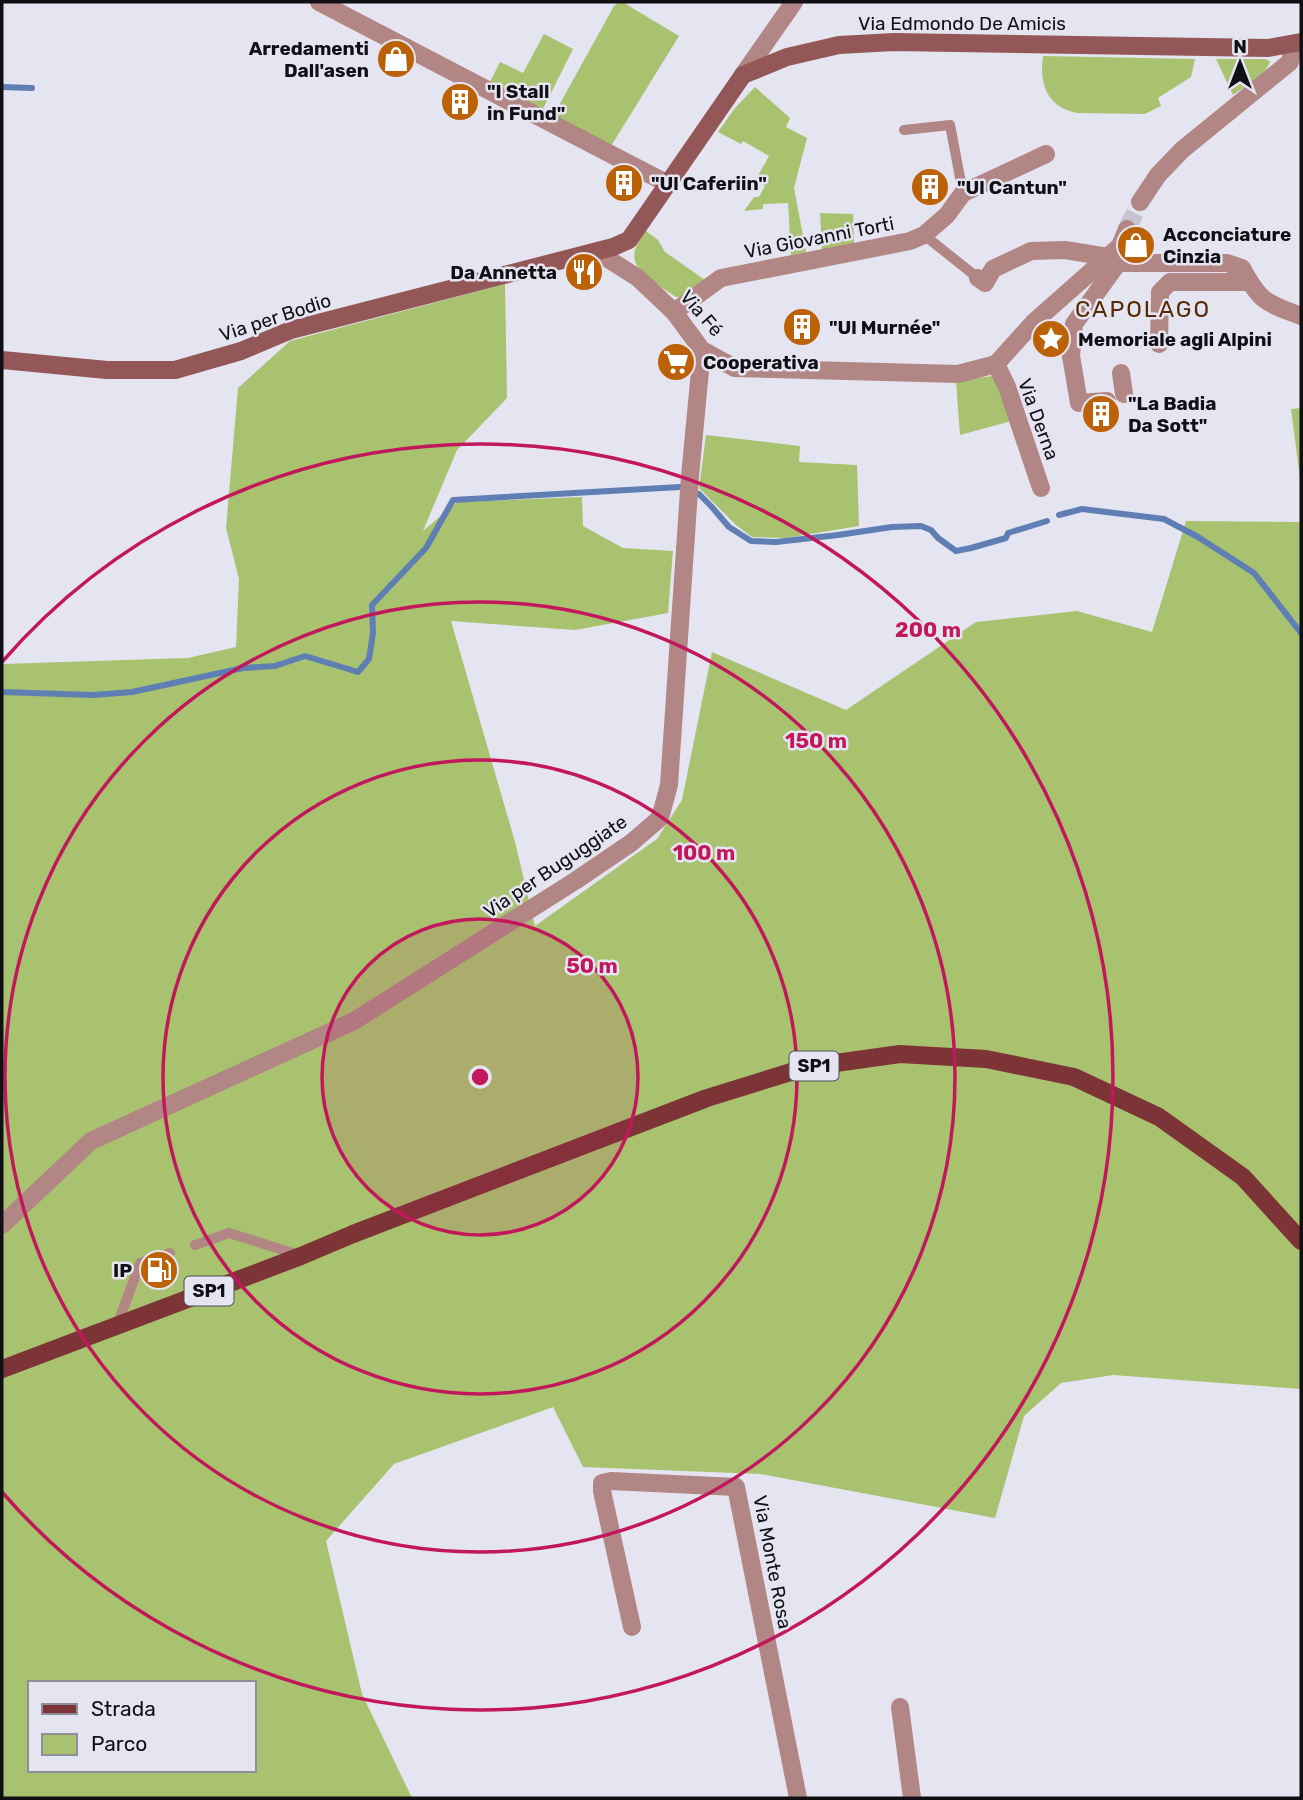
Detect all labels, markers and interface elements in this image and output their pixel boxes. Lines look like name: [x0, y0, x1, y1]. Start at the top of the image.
street label: Via Edmondo De Amicis: [858, 12, 1066, 35]
north arrow: [1205, 28, 1275, 98]
text: N: [1233, 35, 1247, 58]
place label: Arredamenti Dall'asen: [249, 37, 369, 82]
shop icon: Arredamenti Dall'asen: [375, 38, 417, 80]
place label: "I Stall in Fund": [487, 80, 565, 125]
building icon: "I Stall in Fund": [439, 81, 481, 123]
building icon: "Ul Caferiin": [603, 162, 645, 204]
building icon: "Ul Cantun": [909, 166, 951, 208]
place label: "Ul Caferiin": [651, 172, 767, 195]
place label: "Ul Cantun": [957, 176, 1067, 199]
street label: Via Giovanni Torti: [742, 212, 896, 263]
place label: Acconciature Cinzia: [1163, 223, 1291, 268]
shop icon: Acconciature Cinzia: [1115, 224, 1157, 266]
restaurant icon: Da Annetta: [563, 251, 605, 293]
place label: Da Annetta: [450, 261, 557, 284]
street label: Via Fé: [675, 286, 728, 341]
street label: Via per Bodio: [216, 289, 334, 346]
district label: CAPOLAGO: [1075, 295, 1211, 323]
building icon: "Ul Murnée": [781, 306, 823, 348]
place label: "Ul Murnée": [829, 316, 940, 339]
place icon: Memoriale agli Alpini: [1030, 318, 1072, 360]
place label: Memoriale agli Alpini: [1078, 328, 1272, 351]
supermarket icon: Cooperativa: [655, 341, 697, 383]
place label: Cooperativa: [703, 351, 819, 374]
street label: Via Derna: [1013, 375, 1064, 463]
place label: "La Badia Da Sott": [1128, 392, 1216, 437]
building icon: "La Badia Da Sott": [1080, 393, 1122, 435]
text: 200 m: [895, 617, 961, 642]
text: 150 m: [785, 728, 847, 753]
street label: Via per Buguggiate: [479, 810, 631, 923]
text: 100 m: [673, 840, 735, 865]
text: 50 m: [566, 953, 618, 978]
road number: SP1: [790, 1051, 838, 1080]
centre of rings: [468, 1065, 492, 1089]
fuel station icon: IP: [138, 1249, 180, 1291]
place label: IP: [113, 1259, 132, 1282]
road number: SP1: [184, 1276, 234, 1306]
street label: Via Monte Rosa: [748, 1493, 797, 1631]
legend: [28, 1681, 256, 1772]
text: Strada: [91, 1696, 156, 1721]
text: Parco: [91, 1731, 147, 1756]

